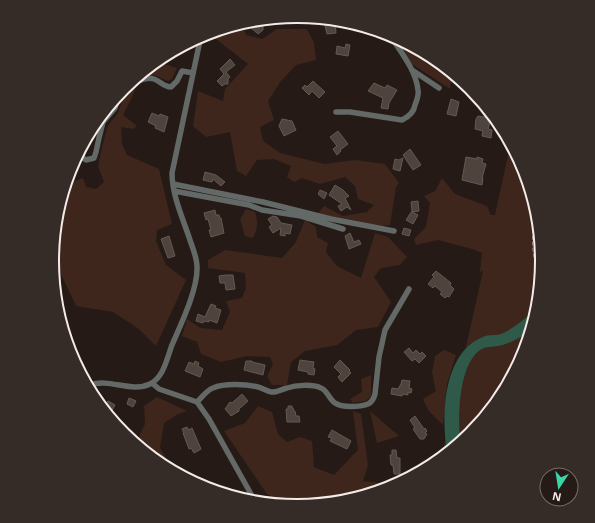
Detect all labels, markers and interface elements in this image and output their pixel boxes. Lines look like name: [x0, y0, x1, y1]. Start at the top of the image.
north arrow: [539, 467, 579, 507]
text: N: [551, 489, 563, 506]

